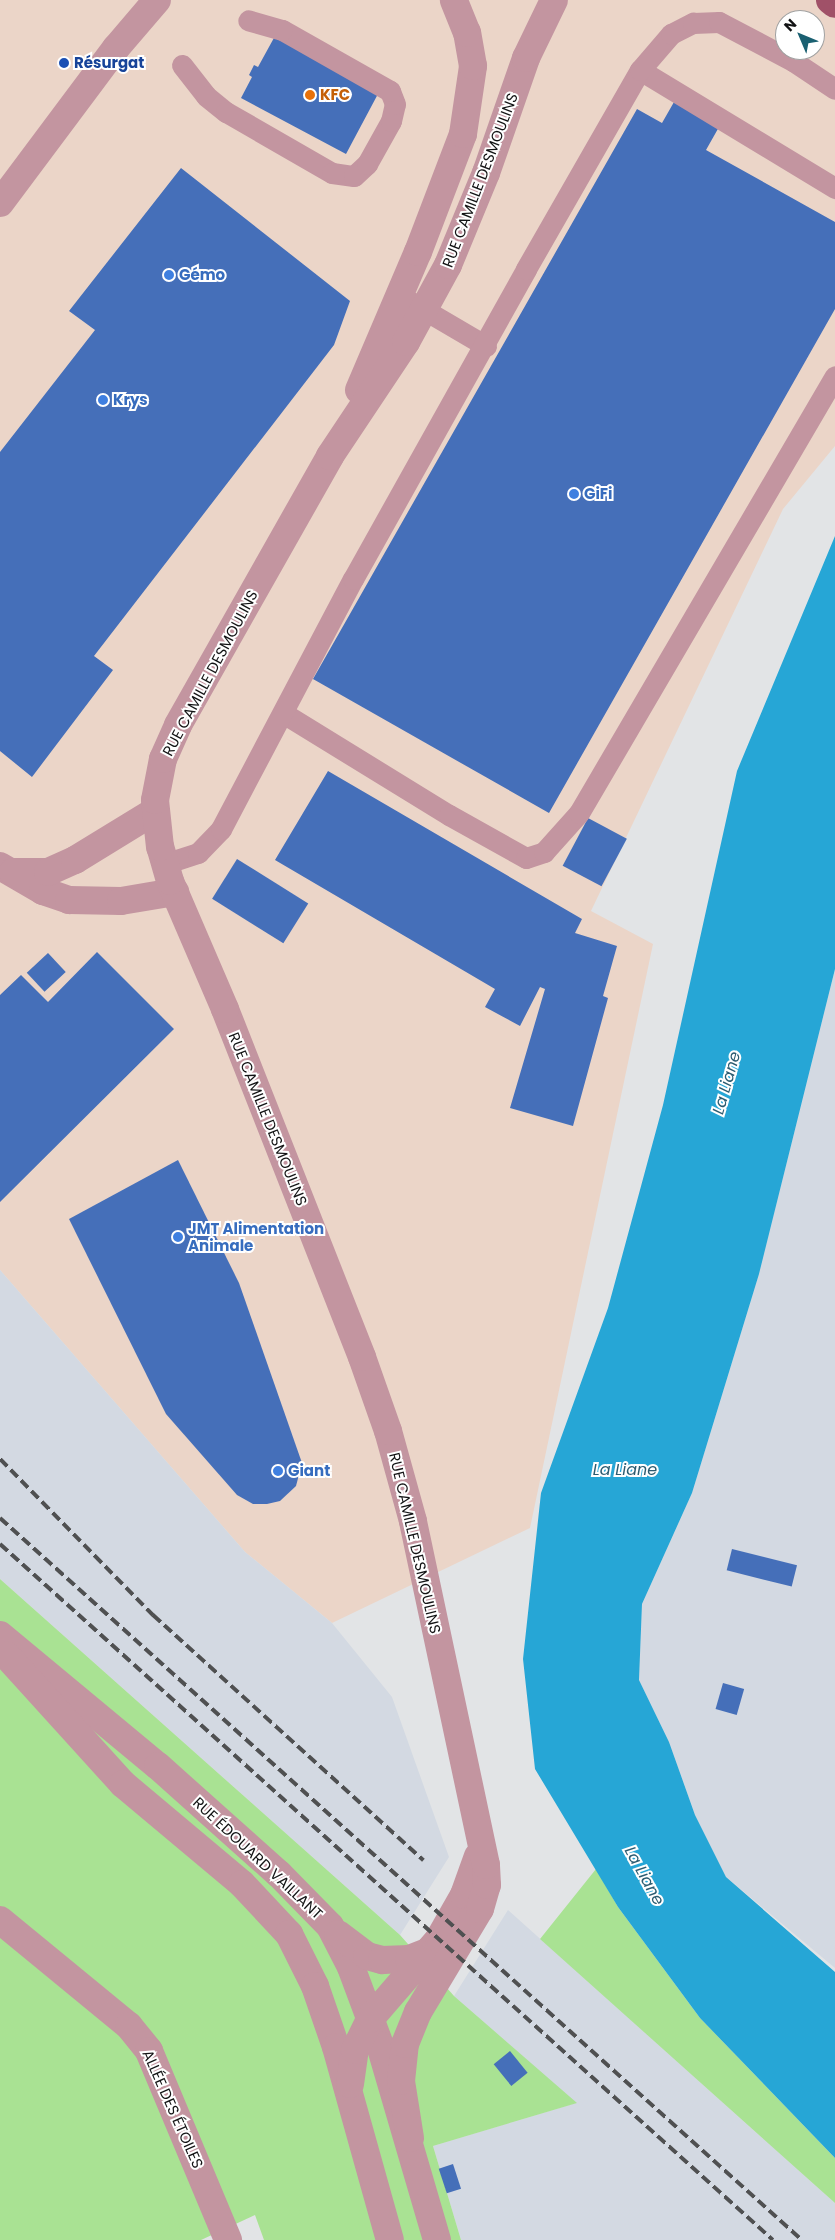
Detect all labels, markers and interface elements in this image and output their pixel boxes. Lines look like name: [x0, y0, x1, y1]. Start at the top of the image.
north arrow: [775, 10, 825, 60]
text: N: [779, 14, 801, 36]
place label: Résurgat: [74, 54, 144, 72]
marker: Résurgat: [58, 57, 70, 69]
place label: KFC: [320, 86, 350, 104]
marker: KFC: [304, 89, 316, 101]
street label: RUE CAMILLE DESMOULINS: [438, 90, 522, 270]
place label: Gémo: [179, 266, 225, 284]
marker: Gémo: [163, 269, 175, 281]
place label: Krys: [113, 391, 148, 409]
marker: Krys: [97, 394, 109, 406]
place label: GiFi: [584, 485, 612, 503]
marker: GiFi: [568, 488, 580, 500]
street label: RUE CAMILLE DESMOULINS: [159, 587, 261, 759]
street label: RUE CAMILLE DESMOULINS: [225, 1030, 311, 1208]
water label: La Liane: [709, 1049, 745, 1117]
place label: JMT Alimentation Animale: [188, 1219, 324, 1254]
marker: JMT Alimentation Animale: [172, 1231, 184, 1243]
street label: RUE CAMILLE DESMOULINS: [385, 1451, 445, 1635]
water label: La Liane: [593, 1460, 657, 1480]
place label: Giant: [288, 1462, 330, 1480]
marker: Giant: [272, 1465, 284, 1477]
street label: RUE ÉDOUARD VAILLANT: [189, 1793, 327, 1923]
water label: La Liane: [620, 1843, 668, 1909]
street label: ALLÉE DES ÉTOILES: [139, 2047, 207, 2171]

